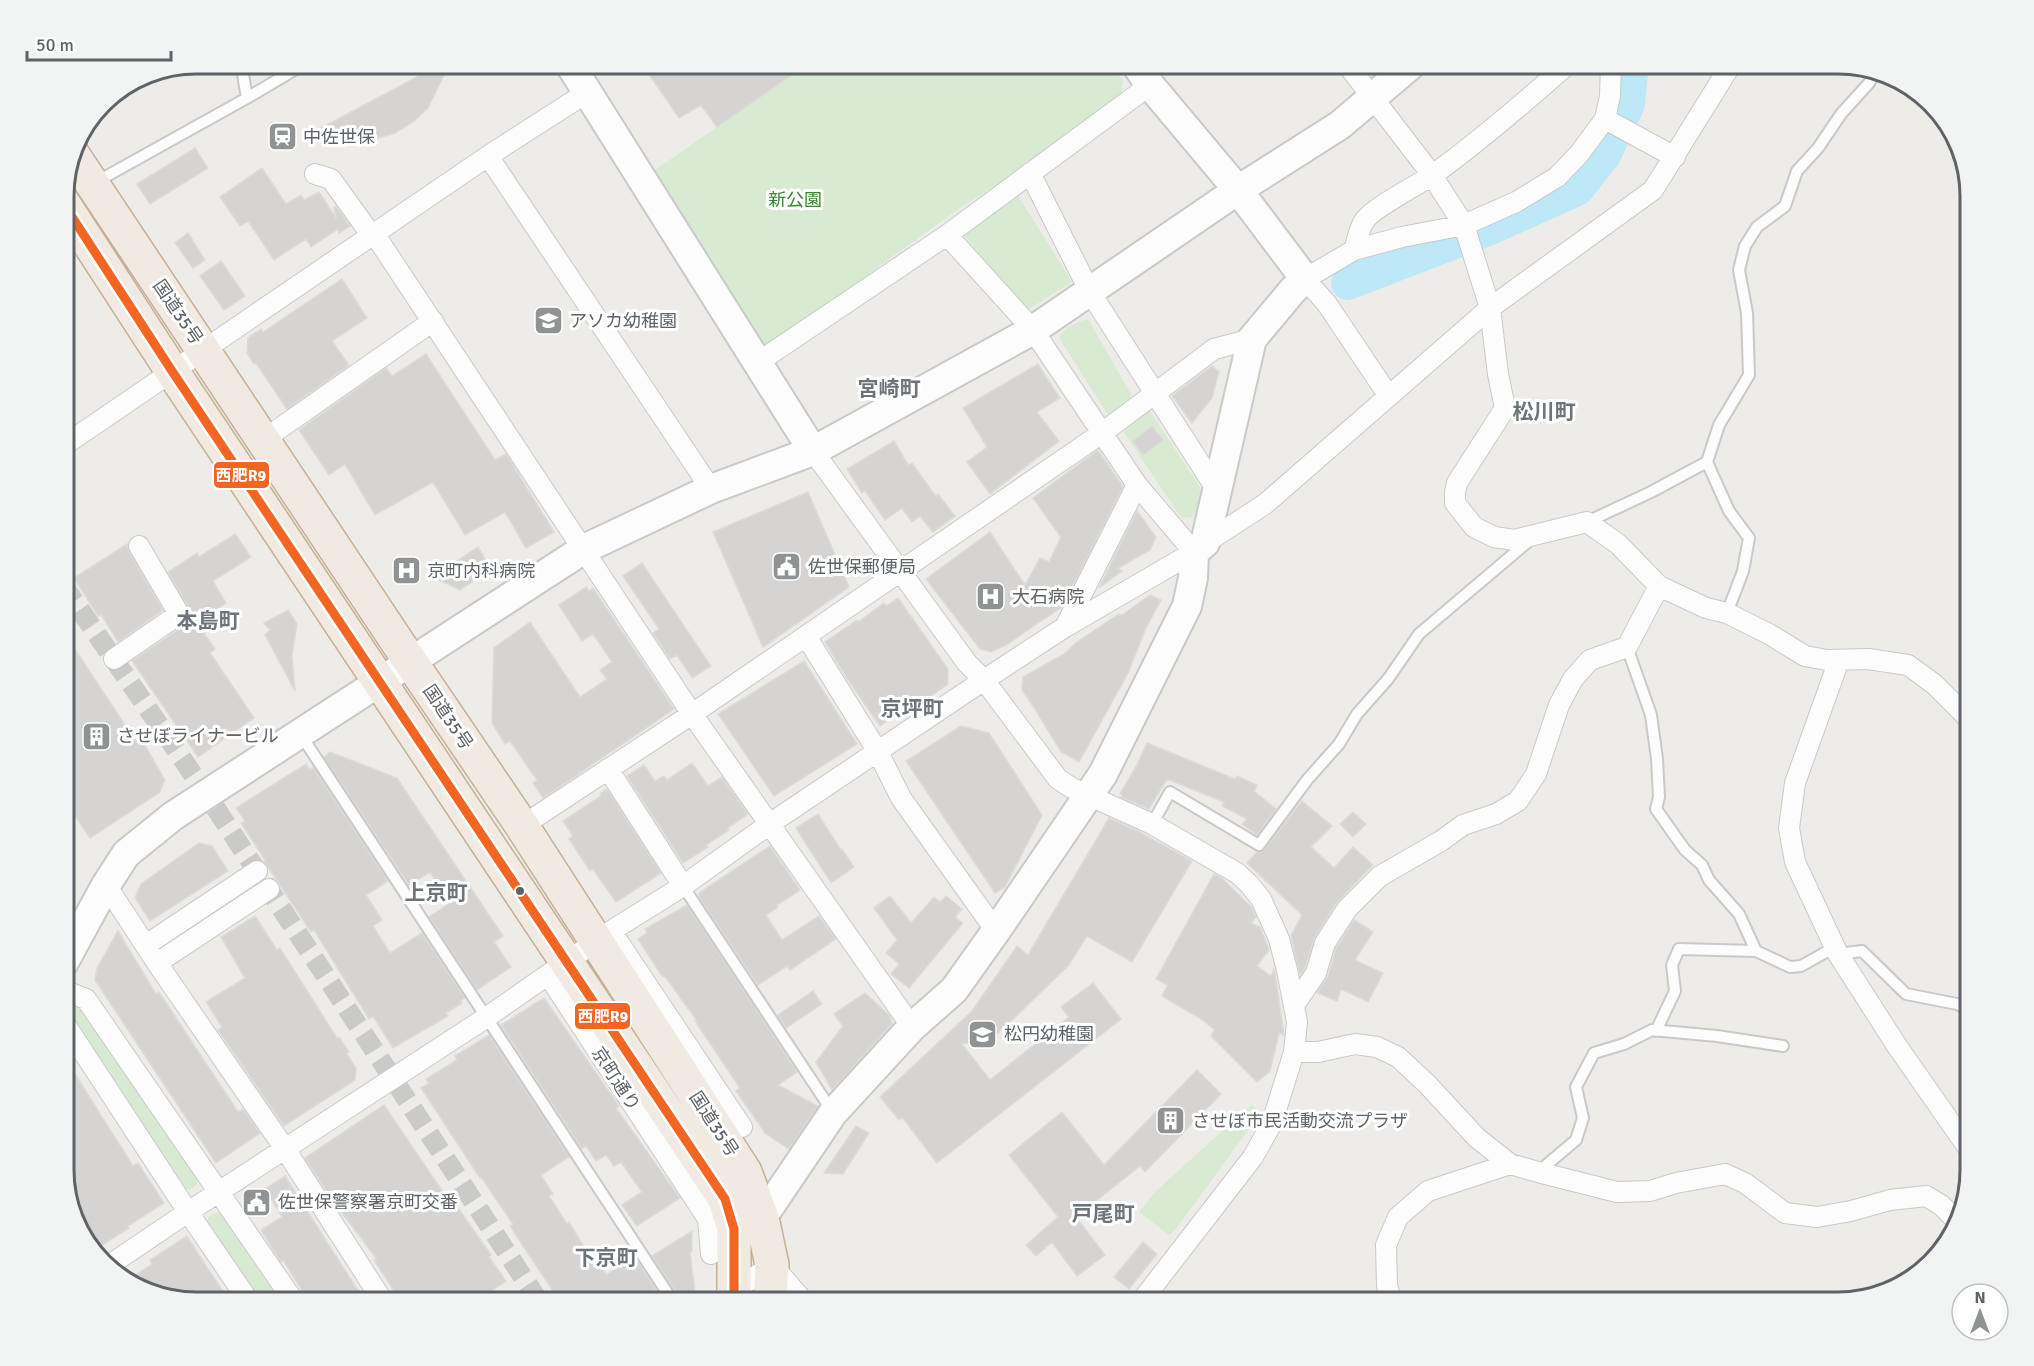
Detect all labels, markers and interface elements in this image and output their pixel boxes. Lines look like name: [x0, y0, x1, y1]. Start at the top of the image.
scale bar: [27, 24, 171, 62]
text: 50 m: [36, 34, 74, 56]
station icon: 中佐世保: [266, 121, 298, 153]
place label: 中佐世保: [303, 126, 375, 148]
park label: 新公園: [768, 189, 822, 211]
street label: 国道35号: [148, 275, 208, 349]
school or university icon: アソカ幼稚園: [532, 305, 564, 337]
place label: アソカ幼稚園: [569, 310, 677, 332]
district label: 宮崎町: [858, 376, 921, 402]
district label: 松川町: [1513, 399, 1576, 425]
line badge: 西肥R9: [213, 461, 270, 489]
text: 西肥R9: [216, 466, 267, 486]
public building icon: 佐世保郵便局: [771, 551, 803, 583]
hospital icon: 京町内科病院: [390, 555, 422, 587]
place label: 佐世保郵便局: [808, 556, 916, 578]
place label: 京町内科病院: [427, 560, 535, 582]
hospital icon: 大石病院: [975, 581, 1007, 613]
place label: 大石病院: [1012, 586, 1084, 608]
district label: 本島町: [177, 608, 240, 634]
street label: 国道35号: [418, 680, 478, 754]
district label: 京坪町: [881, 696, 944, 722]
building icon: させぼライナービル: [80, 720, 112, 752]
place label: させぼライナービル: [117, 725, 279, 747]
district label: 上京町: [405, 880, 468, 906]
unlabelled marker: [514, 885, 526, 897]
line badge: 西肥R9: [574, 1002, 631, 1030]
text: 西肥R9: [578, 1007, 629, 1027]
school or university icon: 松円幼稚園: [967, 1018, 999, 1050]
place label: 松円幼稚園: [1004, 1023, 1094, 1045]
street label: 京町通り: [587, 1043, 645, 1115]
street label: 国道35号: [685, 1087, 743, 1161]
building icon: させぼ市民活動交流プラザ: [1155, 1105, 1187, 1137]
place label: させぼ市民活動交流プラザ: [1192, 1110, 1408, 1132]
public building icon: 佐世保警察署京町交番: [241, 1186, 273, 1218]
place label: 佐世保警察署京町交番: [278, 1191, 458, 1213]
district label: 戸尾町: [1072, 1201, 1135, 1227]
district label: 下京町: [575, 1245, 638, 1271]
north arrow: [1950, 1282, 2010, 1342]
text: N: [1974, 1288, 1986, 1308]

